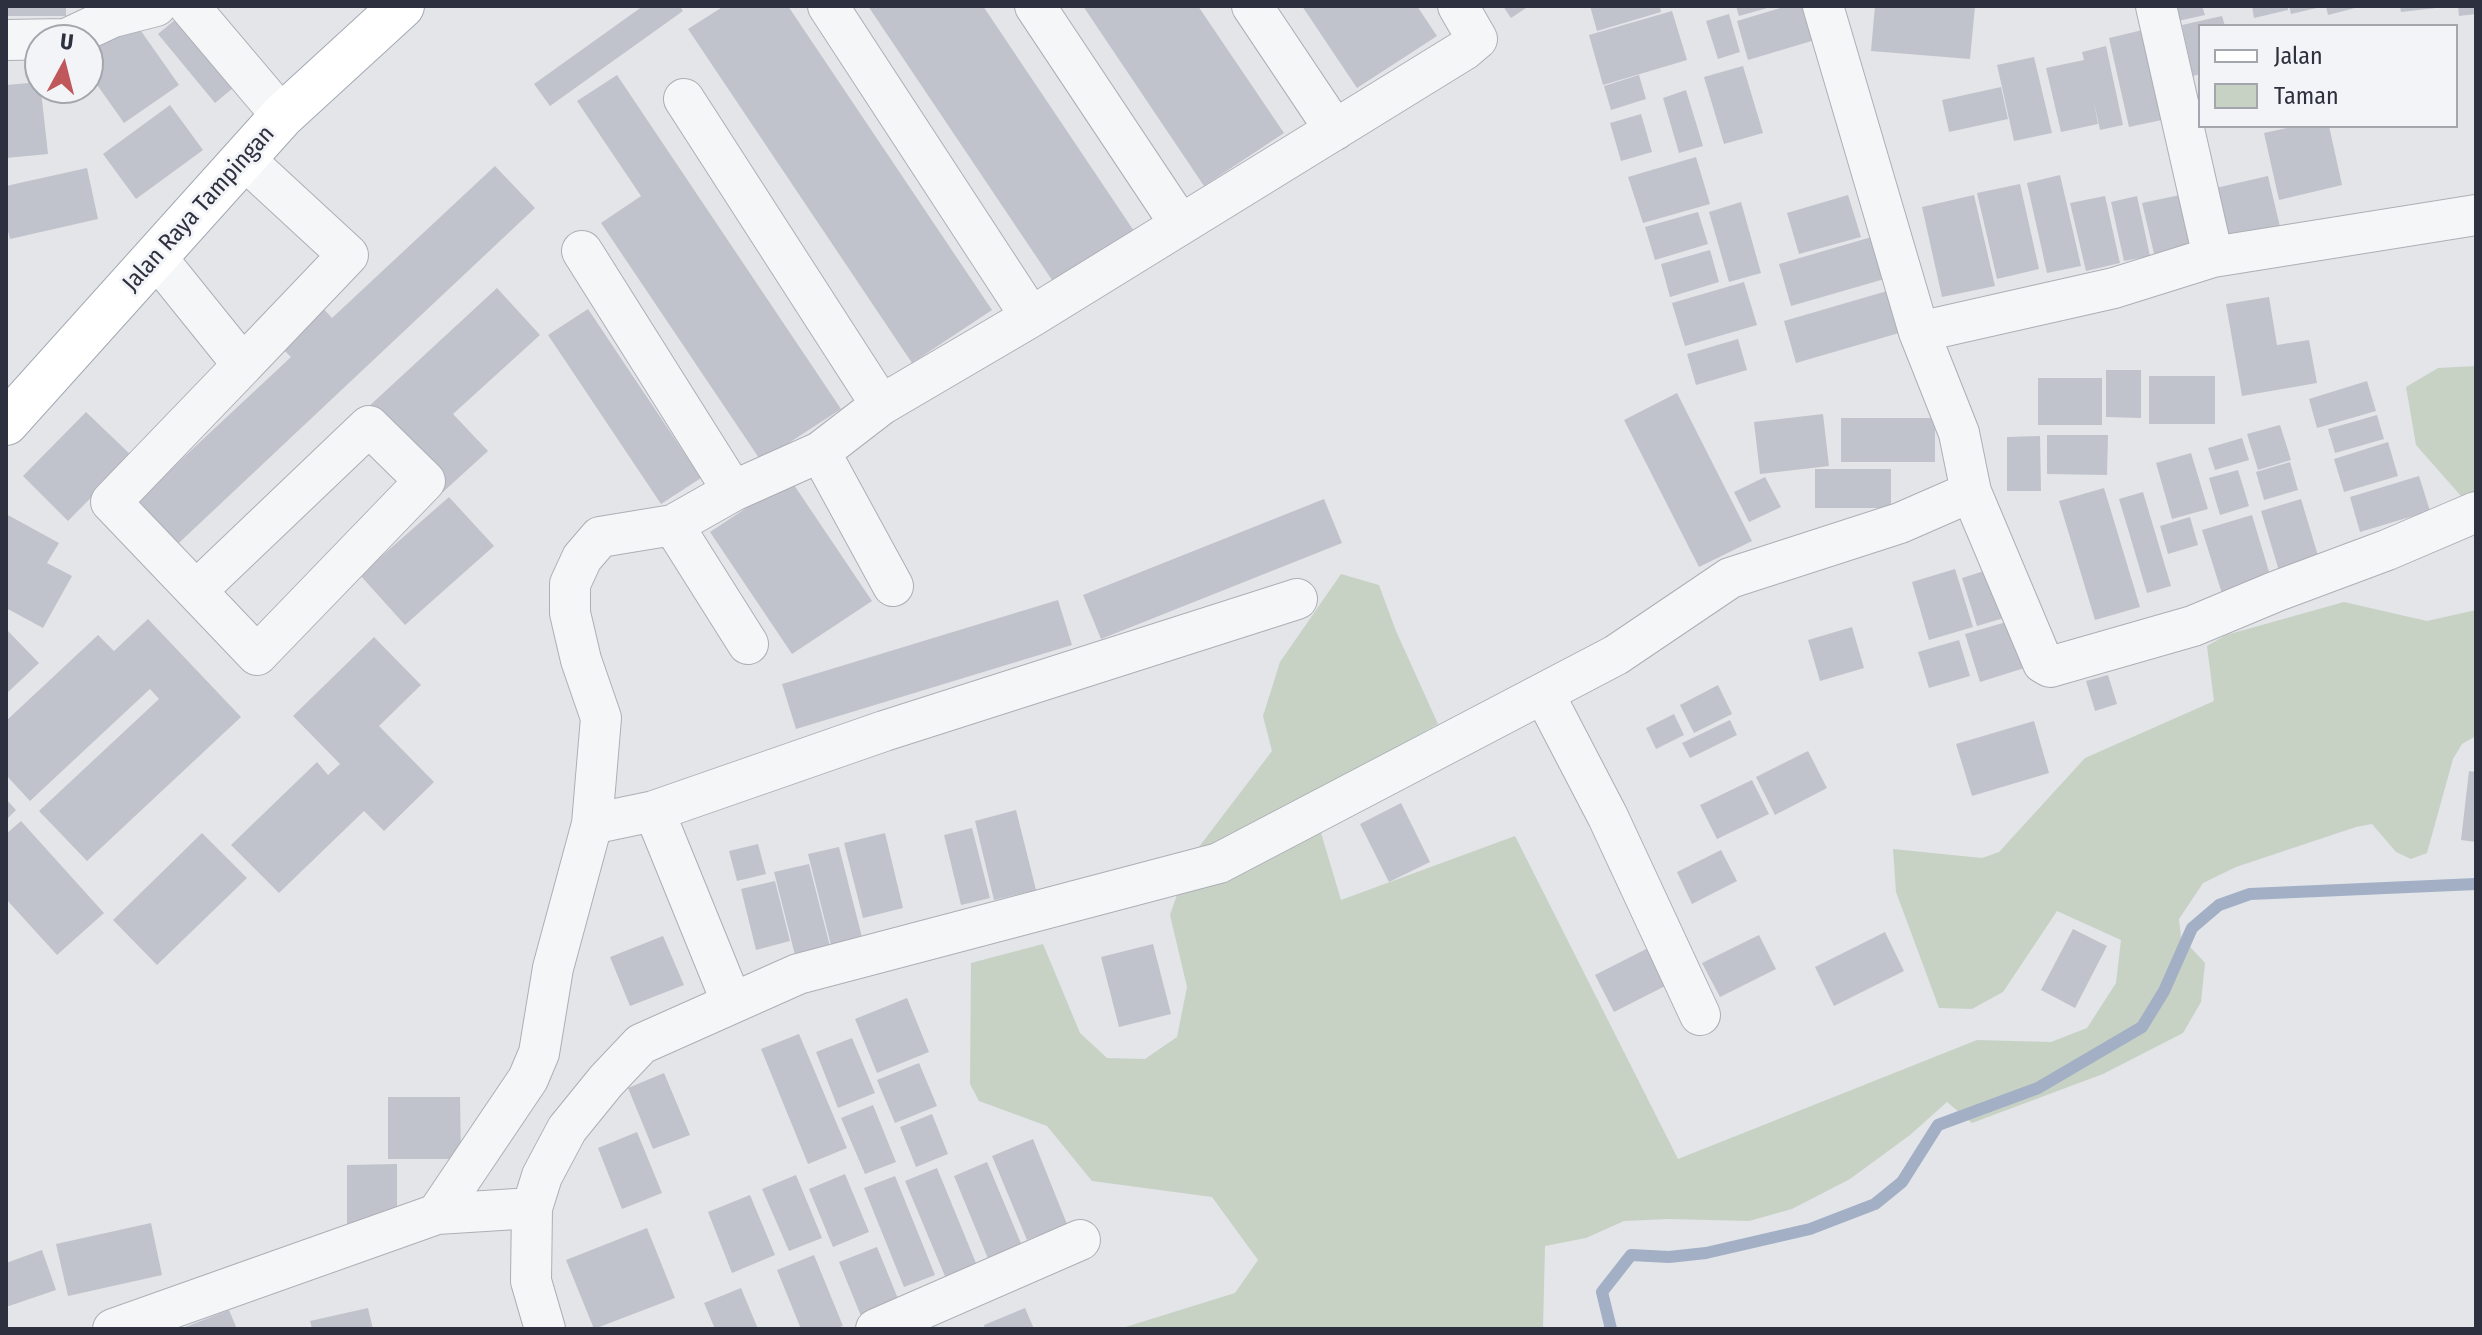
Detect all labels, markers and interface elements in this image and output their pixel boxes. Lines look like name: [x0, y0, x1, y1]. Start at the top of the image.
north arrow: [24, 24, 104, 104]
legend: [2198, 24, 2458, 128]
text: U: [59, 27, 75, 56]
text: Jalan: [2274, 42, 2323, 70]
text: Taman: [2274, 82, 2339, 110]
street label: Jalan Raya Tampingan: [117, 120, 281, 298]

